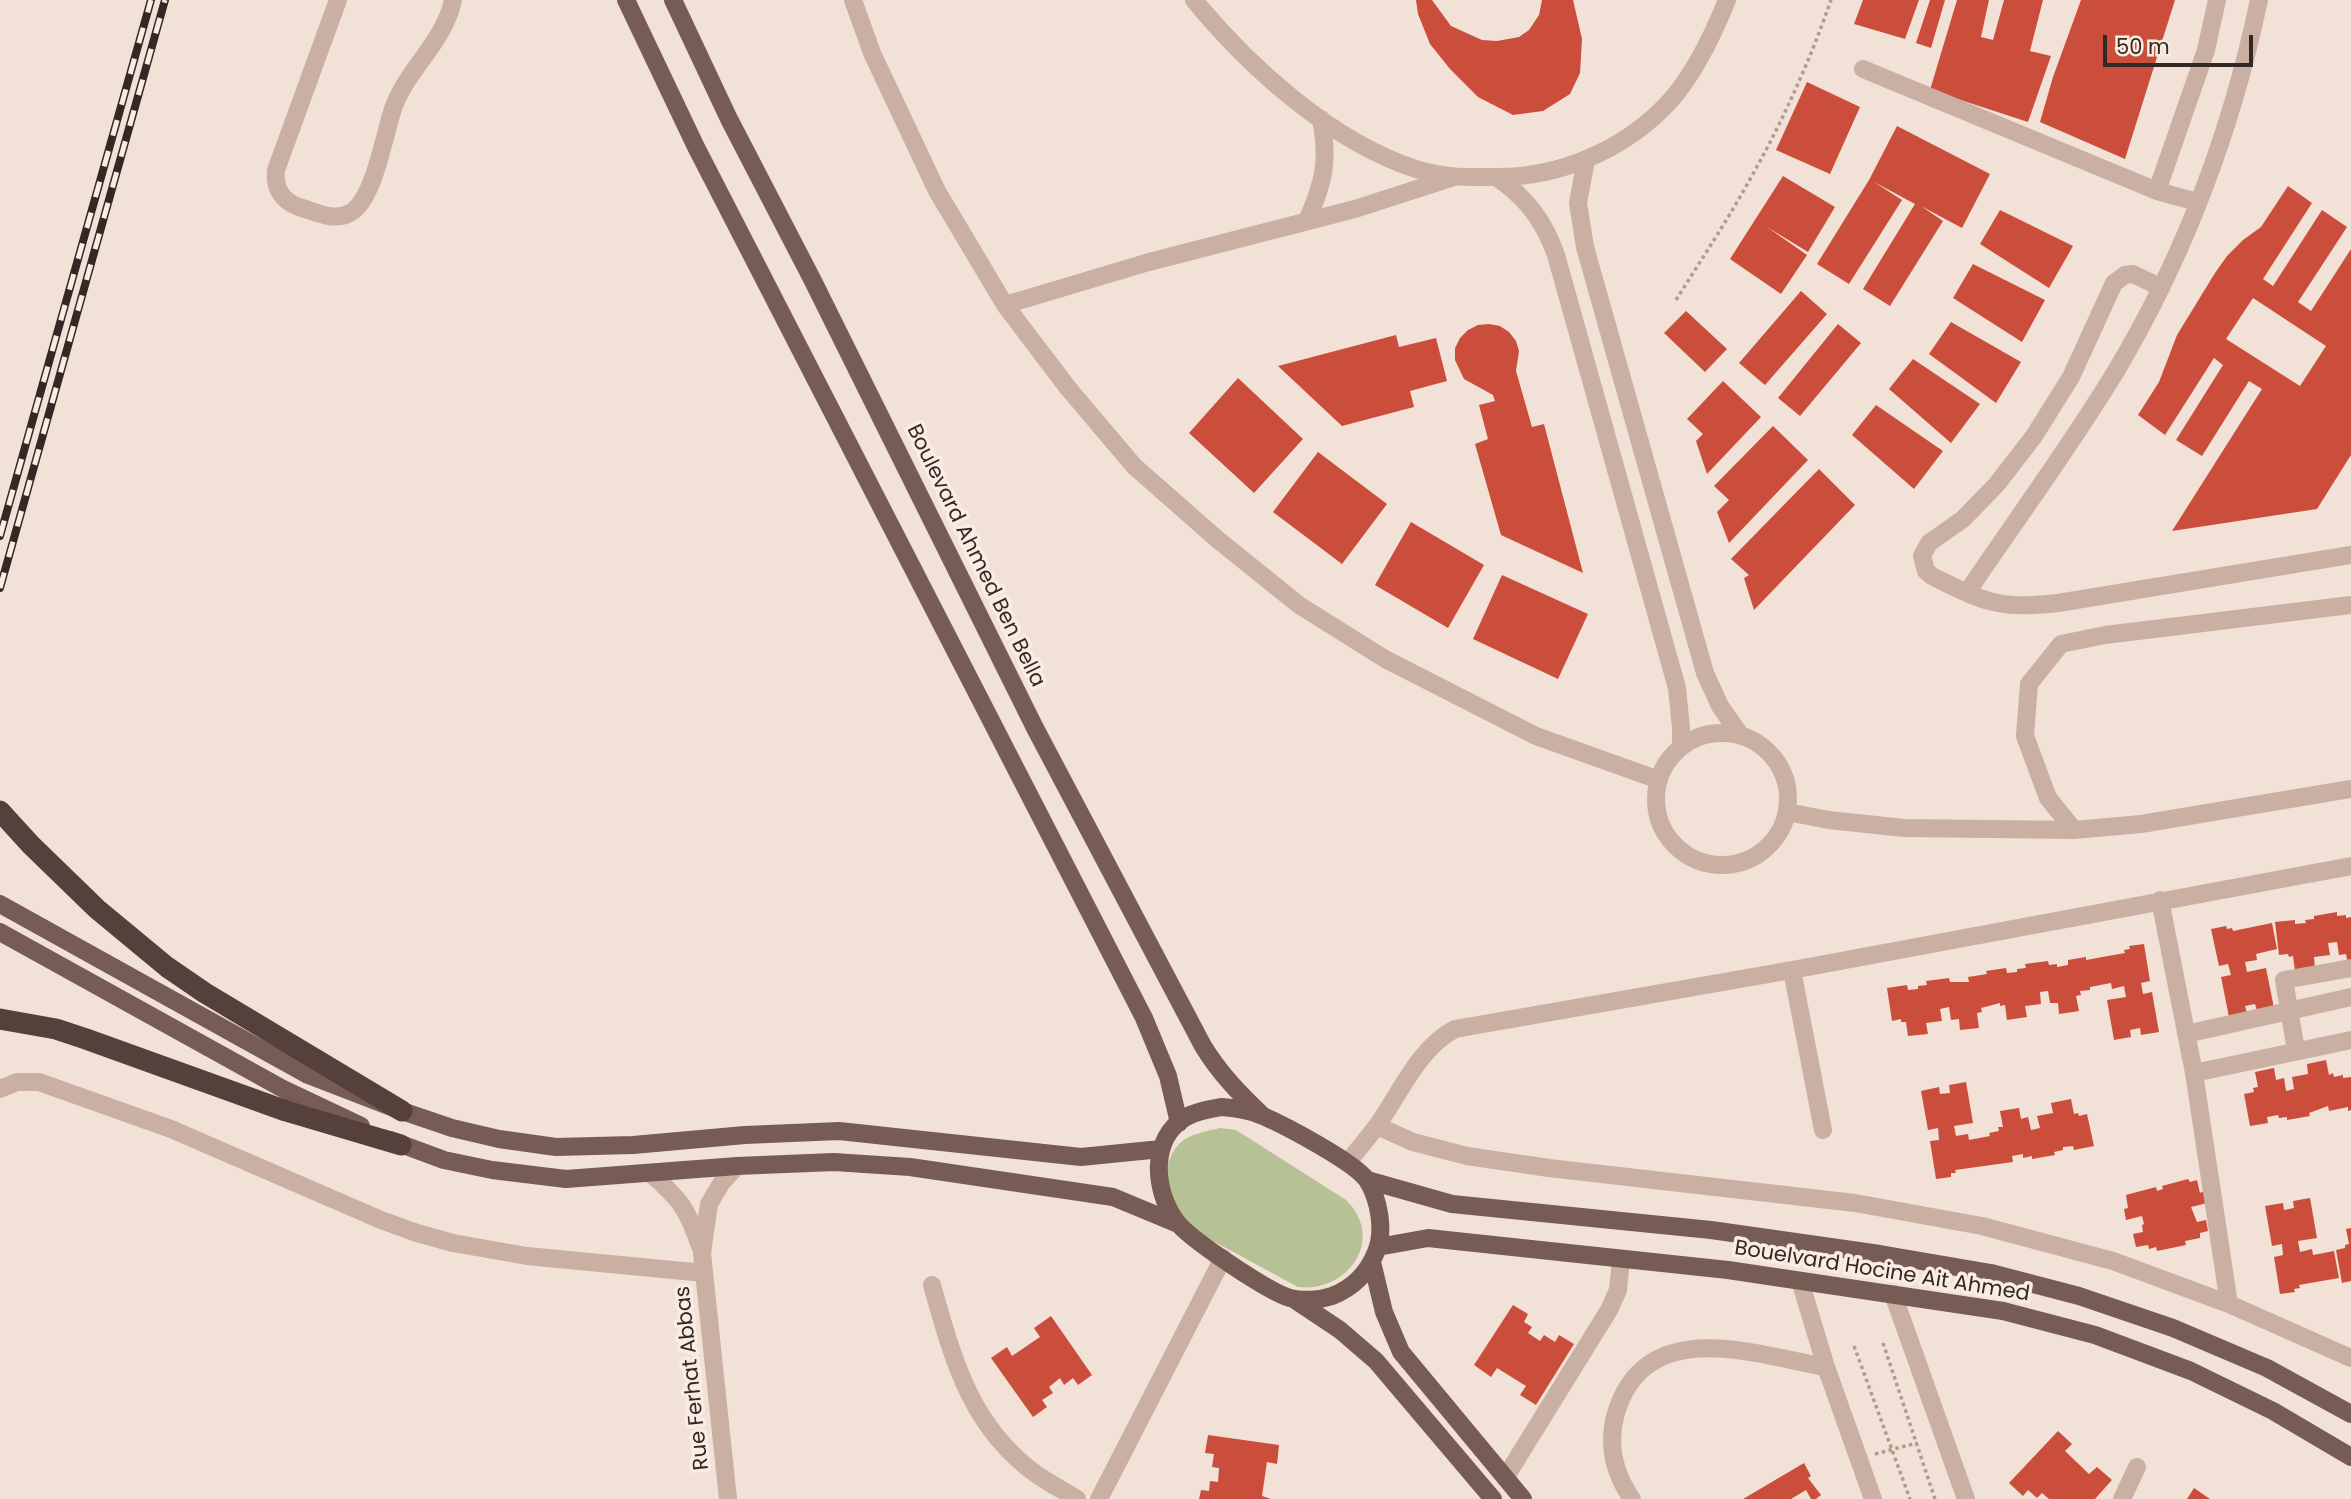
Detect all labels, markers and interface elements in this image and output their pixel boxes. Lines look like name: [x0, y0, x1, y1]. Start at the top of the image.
scale bar: [2106, 21, 2256, 65]
text: 50 m: [2116, 32, 2170, 61]
street label: Boulevard Ahmed Ben Bella: [900, 421, 1050, 691]
street label: Bouelvard Hocine Ait Ahmed: [1733, 1236, 2031, 1308]
street label: Rue Ferhat Abbas: [671, 1285, 715, 1471]

